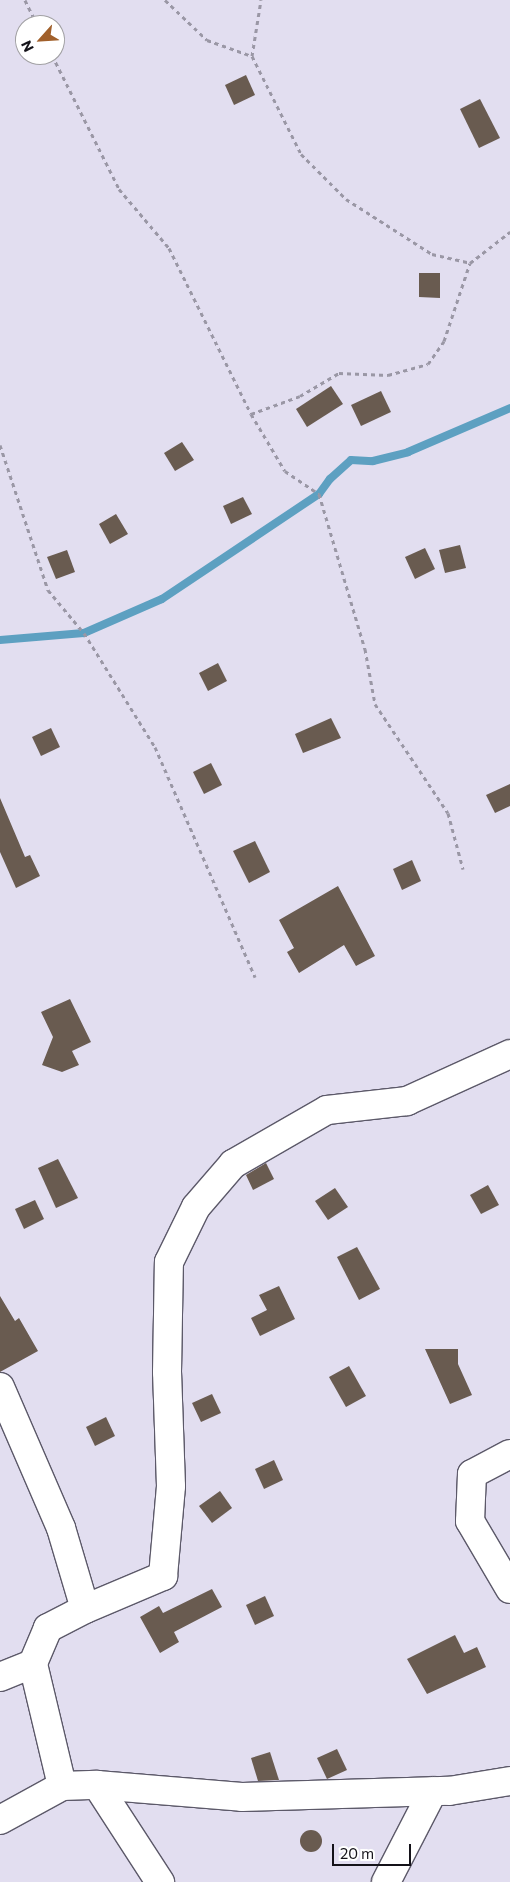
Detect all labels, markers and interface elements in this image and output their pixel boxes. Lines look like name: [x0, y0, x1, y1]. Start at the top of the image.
north arrow: [15, 15, 65, 65]
text: N: [17, 38, 37, 55]
scale bar: [335, 1834, 414, 1866]
text: 20 m: [340, 1844, 374, 1862]

